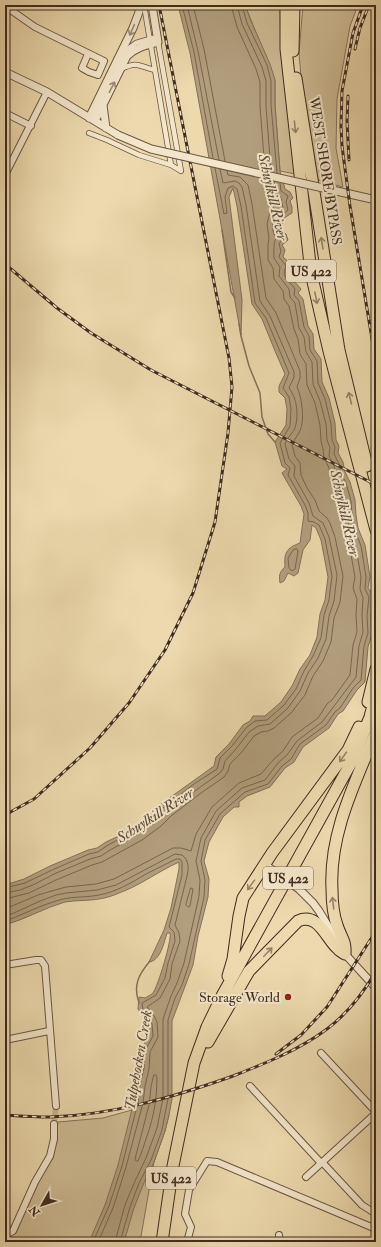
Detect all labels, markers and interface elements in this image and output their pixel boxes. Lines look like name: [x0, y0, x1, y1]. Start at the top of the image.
one-way arrow: [128, 24, 135, 36]
one-way arrow: [109, 81, 117, 93]
street label: WEST SHORE BYPASS: [305, 95, 346, 246]
one-way arrow: [291, 121, 298, 134]
water label: Schuylkill River: [253, 151, 292, 244]
one-way arrow: [318, 237, 326, 250]
road number: US 422: [286, 260, 336, 282]
one-way arrow: [312, 291, 320, 304]
one-way arrow: [346, 392, 354, 405]
water label: Schuylkill River: [325, 467, 364, 560]
one-way arrow: [339, 751, 347, 762]
water label: Schuylkill River: [112, 783, 199, 848]
road number: US 422: [263, 867, 313, 889]
one-way arrow: [247, 880, 255, 891]
one-way arrow: [329, 897, 337, 910]
one-way arrow: [263, 947, 273, 957]
place label: Storage World: [199, 989, 280, 1006]
marker: Storage World: [283, 992, 293, 1002]
water label: Tulpehocken Creek: [120, 1009, 157, 1112]
road number: US 422: [146, 1167, 196, 1189]
north arrow: [22, 1185, 62, 1225]
text: N: [26, 1202, 43, 1220]

